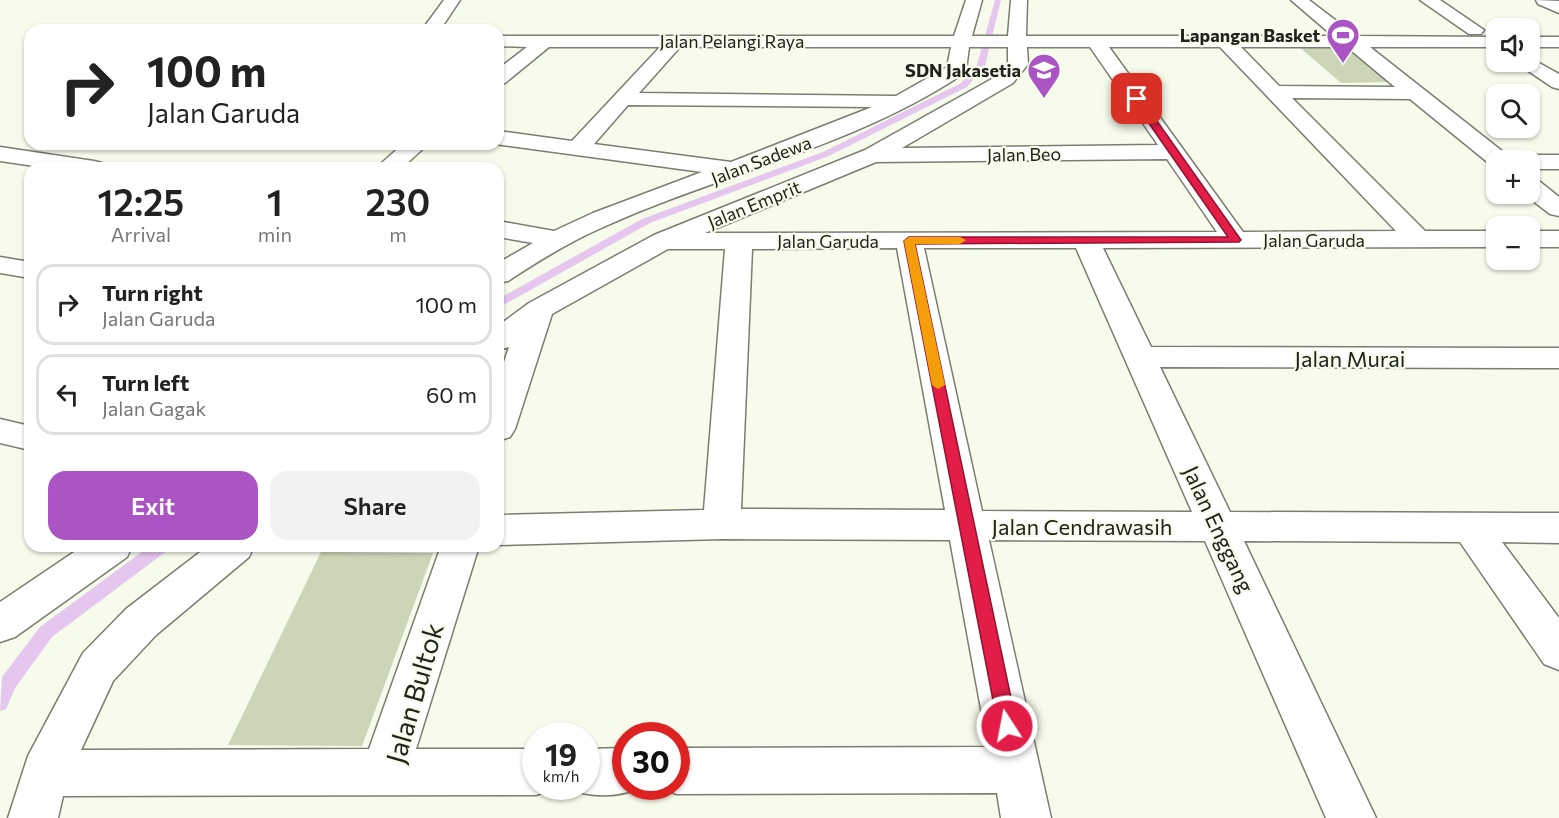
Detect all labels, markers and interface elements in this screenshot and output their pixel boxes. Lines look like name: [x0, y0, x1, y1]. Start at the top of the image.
sports icon: Lapangan Basket: [1325, 17, 1361, 64]
map controls: [1486, 18, 1540, 270]
button: sound: [1486, 18, 1540, 72]
place label: Lapangan Basket: [1180, 24, 1320, 46]
street label: Jalan Pelangi Raya: [660, 30, 804, 52]
text: 100 m: [147, 44, 267, 96]
icon: right: [48, 48, 126, 126]
school or university icon: SDN Jakasetia: [1026, 52, 1062, 99]
place label: SDN Jakasetia: [905, 59, 1021, 81]
pin: [1111, 73, 1162, 124]
icon: arrive: [1120, 82, 1153, 115]
button: search: [1486, 84, 1540, 138]
text: Jalan Garuda: [147, 96, 300, 129]
street label: Jalan Sadewa: [708, 131, 814, 189]
street label: Jalan Beo: [987, 142, 1061, 166]
button: +: [1486, 150, 1540, 204]
street label: Jalan Emprit: [704, 175, 804, 233]
text: 12:25: [98, 179, 184, 223]
text: 1: [267, 179, 283, 223]
text: 230: [365, 179, 430, 223]
button: −: [1486, 216, 1540, 270]
text: Arrival: [111, 222, 171, 246]
text: min: [258, 222, 292, 246]
text: m: [389, 222, 407, 246]
street label: Jalan Garuda: [1263, 229, 1365, 251]
street label: Jalan Garuda: [777, 230, 879, 252]
text: Turn right: [102, 279, 203, 306]
icon: right: [51, 288, 84, 321]
text: 100 m: [415, 291, 477, 318]
text: Jalan Garuda: [102, 306, 215, 330]
street label: Jalan Murai: [1295, 345, 1405, 372]
text: Turn left: [102, 369, 189, 396]
icon: left: [51, 378, 84, 411]
text: 60 m: [426, 381, 477, 408]
text: Jalan Gagak: [102, 396, 206, 420]
street label: Jalan Enggang: [1178, 461, 1260, 597]
button: Exit: [48, 471, 258, 540]
button: Share: [270, 471, 480, 540]
street label: Jalan Cendrawasih: [992, 513, 1172, 540]
street label: Jalan Bultok: [378, 619, 450, 767]
position arrow: [975, 694, 1039, 758]
speed limit sign: 30: [612, 722, 690, 800]
text: 19: [545, 735, 577, 772]
text: km/h: [543, 767, 579, 785]

